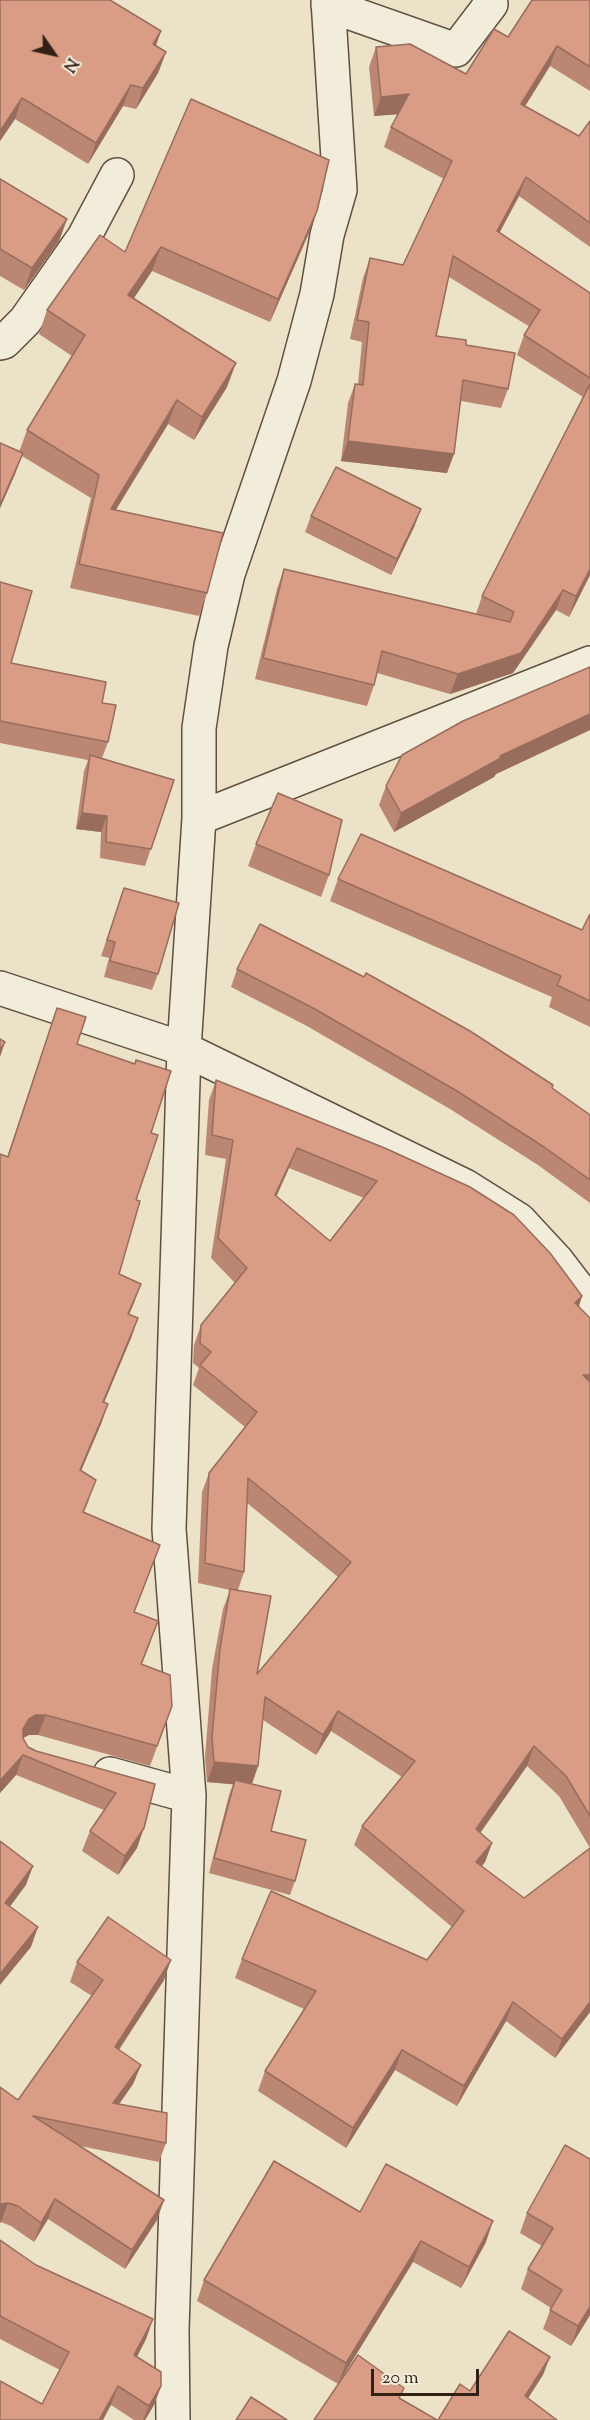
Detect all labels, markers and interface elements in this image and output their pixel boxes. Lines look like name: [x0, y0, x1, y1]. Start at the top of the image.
north arrow: [24, 24, 84, 84]
text: N: [56, 53, 82, 76]
scale bar: [374, 2357, 482, 2395]
text: 20 m: [382, 2366, 419, 2392]

